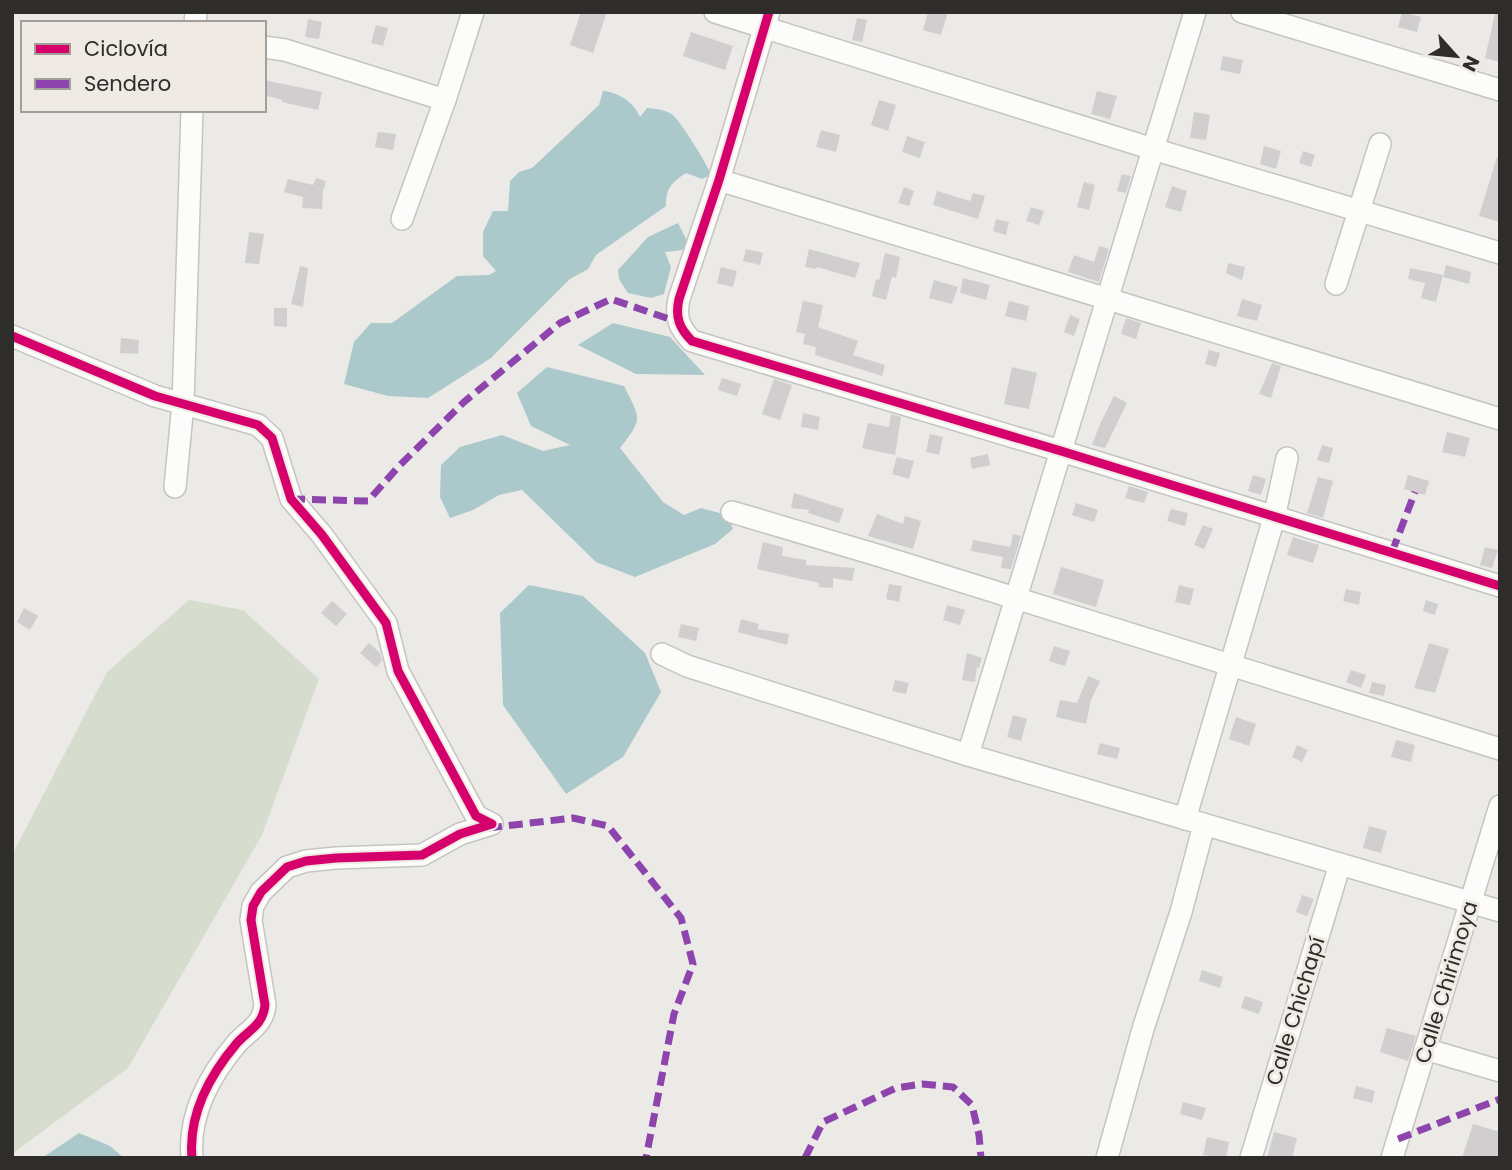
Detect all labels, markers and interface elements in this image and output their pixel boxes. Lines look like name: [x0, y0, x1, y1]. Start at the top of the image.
legend: [21, 21, 266, 112]
north arrow: [1421, 21, 1491, 91]
text: Ciclovía: [84, 34, 168, 63]
text: N: [1455, 51, 1486, 76]
text: Sendero: [84, 69, 171, 98]
street label: Calle Chirimoya: [1408, 897, 1484, 1067]
street label: Calle Chichapí: [1259, 933, 1331, 1089]

